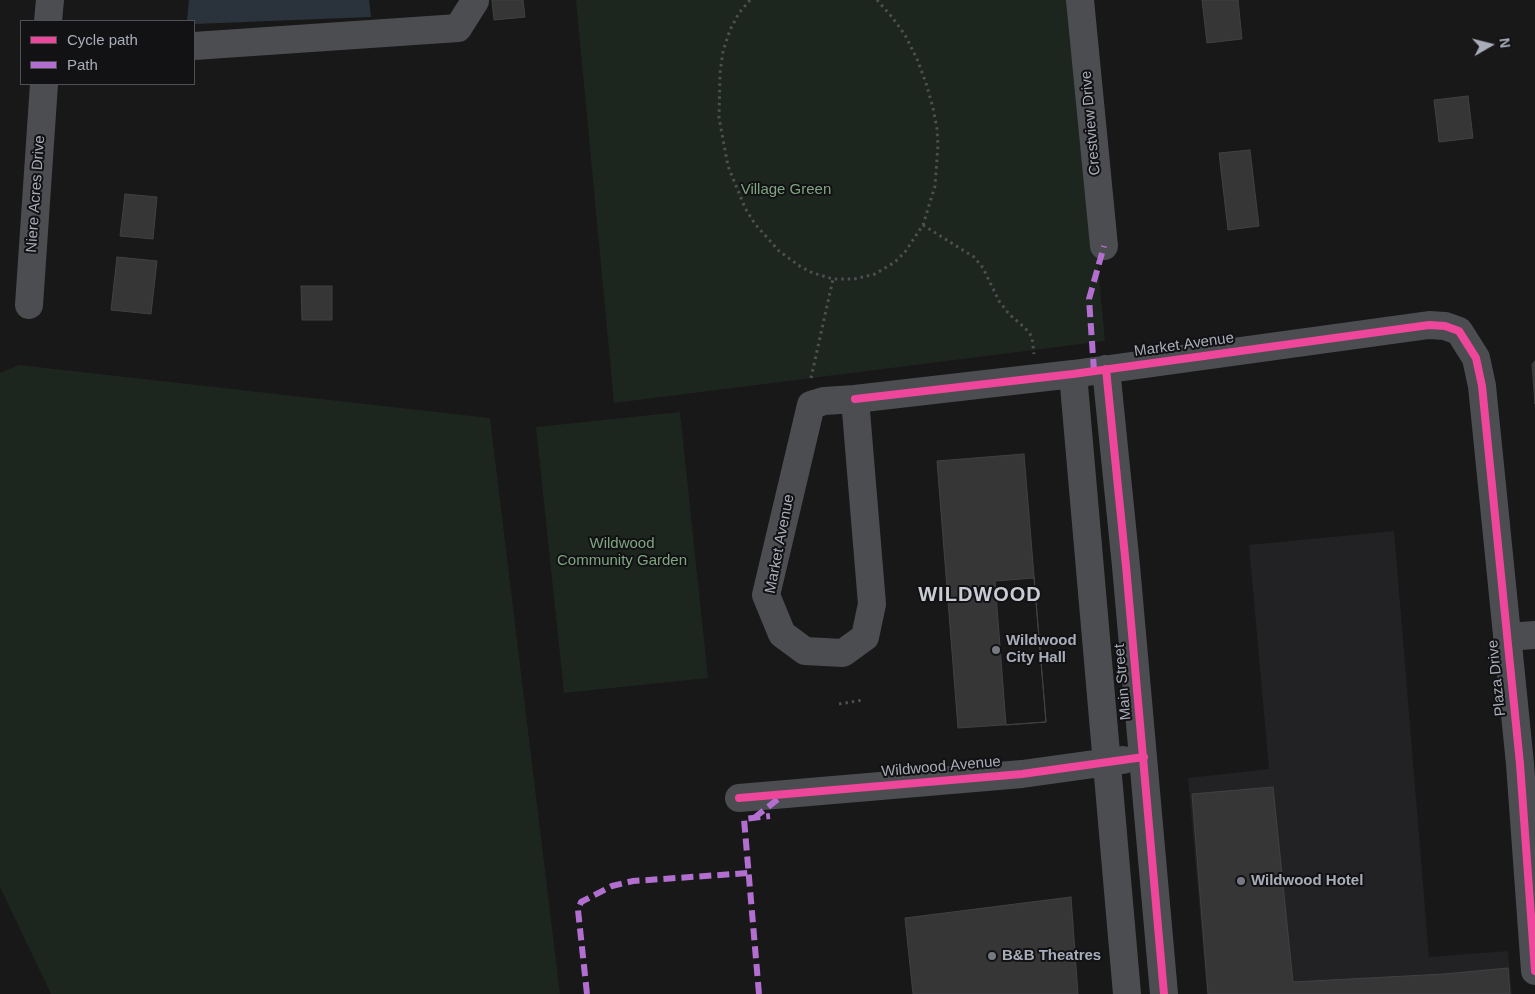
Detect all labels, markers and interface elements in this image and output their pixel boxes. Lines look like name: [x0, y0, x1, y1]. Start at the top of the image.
legend: [20, 20, 195, 85]
north arrow: [1465, 20, 1515, 70]
text: Cycle path: [67, 31, 138, 48]
text: N: [1496, 37, 1513, 49]
text: Path: [67, 56, 98, 73]
street label: Crestview Drive: [1077, 70, 1105, 176]
street label: Niere Acres Drive: [23, 135, 49, 253]
park label: Village Green: [741, 181, 831, 199]
street label: Market Avenue: [1133, 329, 1235, 361]
street label: Market Avenue: [762, 493, 798, 595]
park label: Wildwood Community Garden: [557, 535, 687, 570]
district label: WILDWOOD: [917, 583, 1043, 607]
place label: Wildwood City Hall: [1006, 632, 1077, 667]
street label: Plaza Drive: [1484, 639, 1510, 717]
street label: Main Street: [1111, 643, 1135, 721]
marker: Wildwood City Hall: [990, 644, 1002, 656]
street label: Wildwood Avenue: [881, 753, 1001, 781]
place label: Wildwood Hotel: [1251, 872, 1363, 890]
marker: Wildwood Hotel: [1235, 875, 1247, 887]
place label: B&B Theatres: [1002, 947, 1101, 965]
marker: B&B Theatres: [986, 950, 998, 962]

